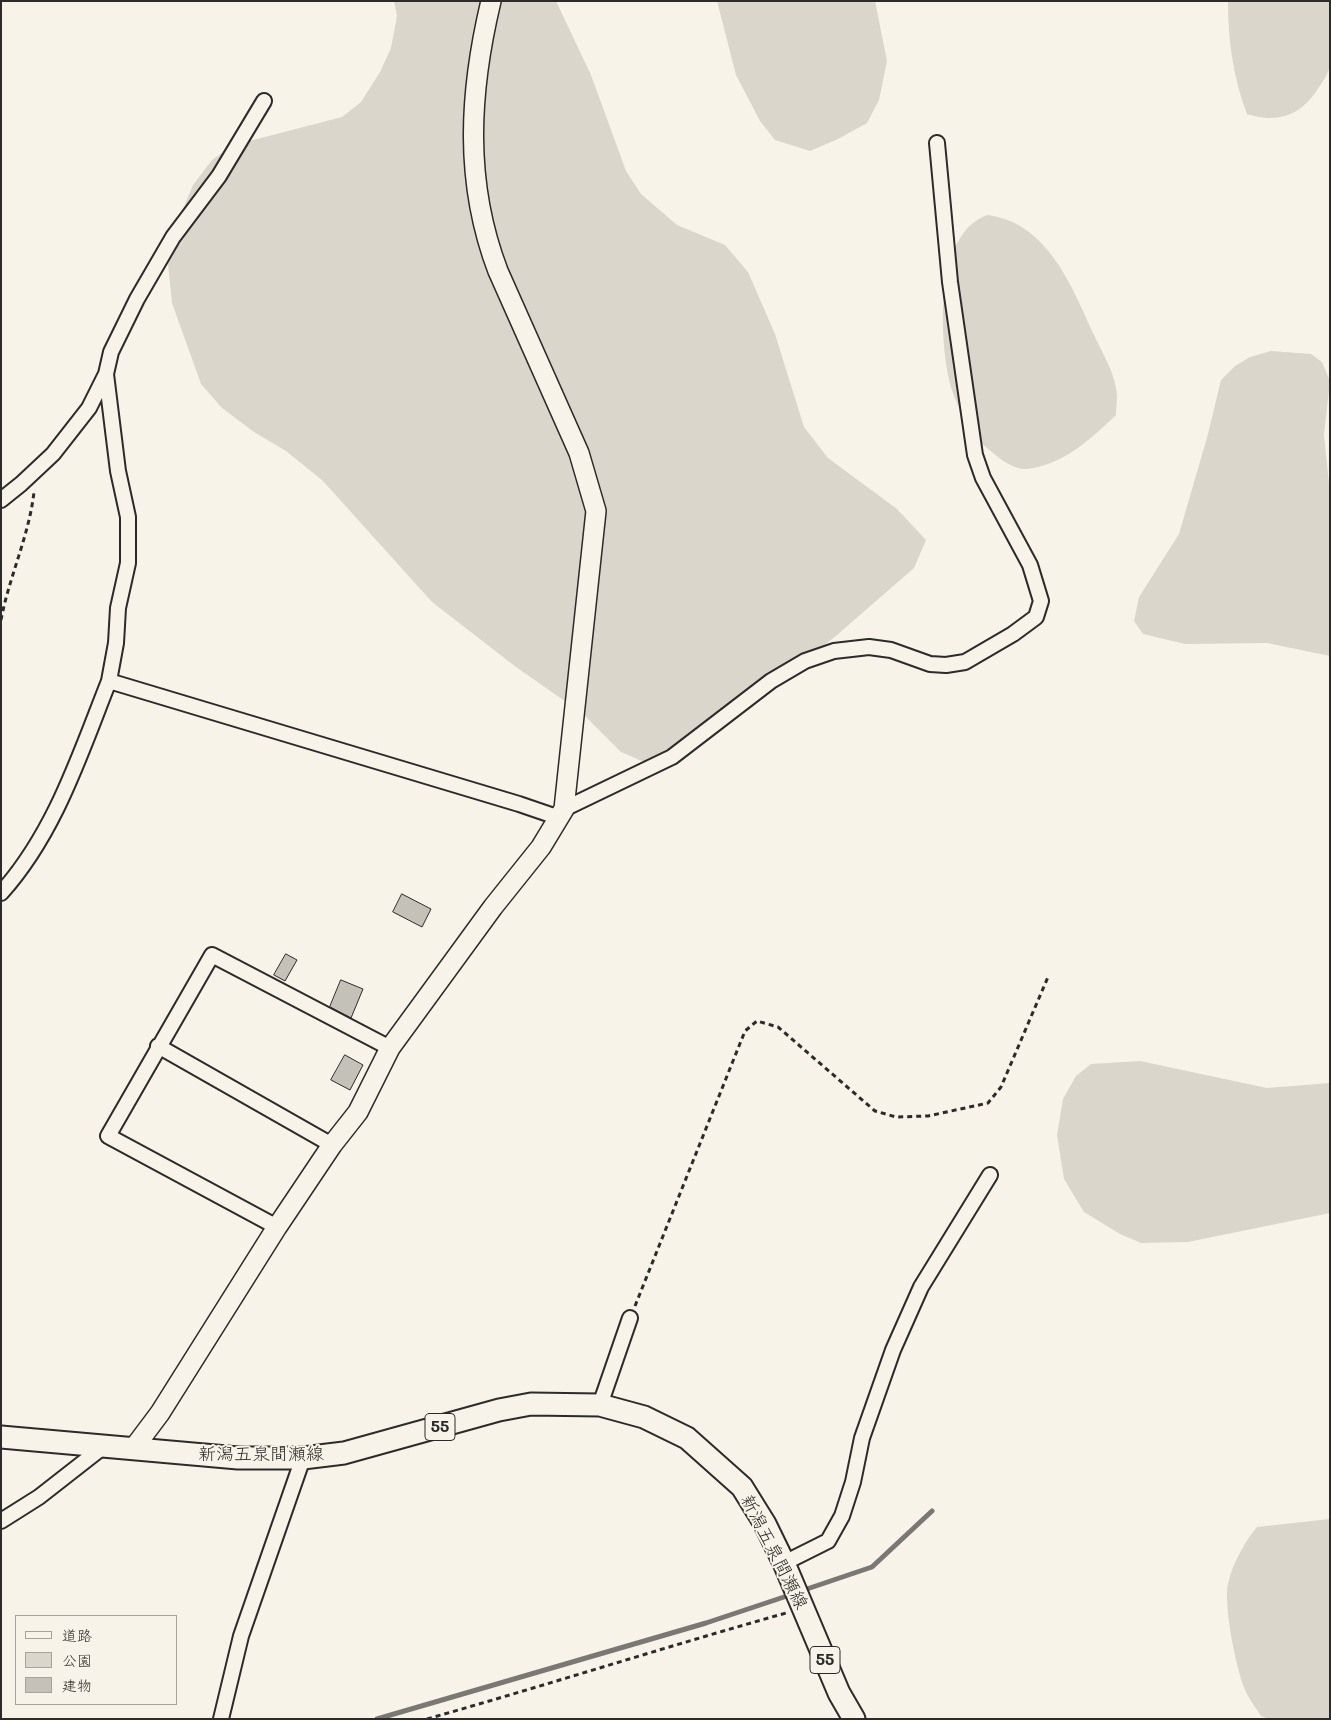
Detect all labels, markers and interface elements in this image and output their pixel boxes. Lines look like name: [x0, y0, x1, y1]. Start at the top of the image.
road number: 55: [425, 1414, 455, 1440]
street label: 新潟五泉間瀬線: [198, 1443, 324, 1465]
street label: 新潟五泉間瀬線: [736, 1491, 812, 1613]
legend: [15, 1615, 178, 1705]
text: 道路: [62, 1625, 92, 1645]
road number: 55: [810, 1646, 840, 1674]
text: 公園: [62, 1650, 92, 1670]
text: 建物: [62, 1675, 92, 1695]

